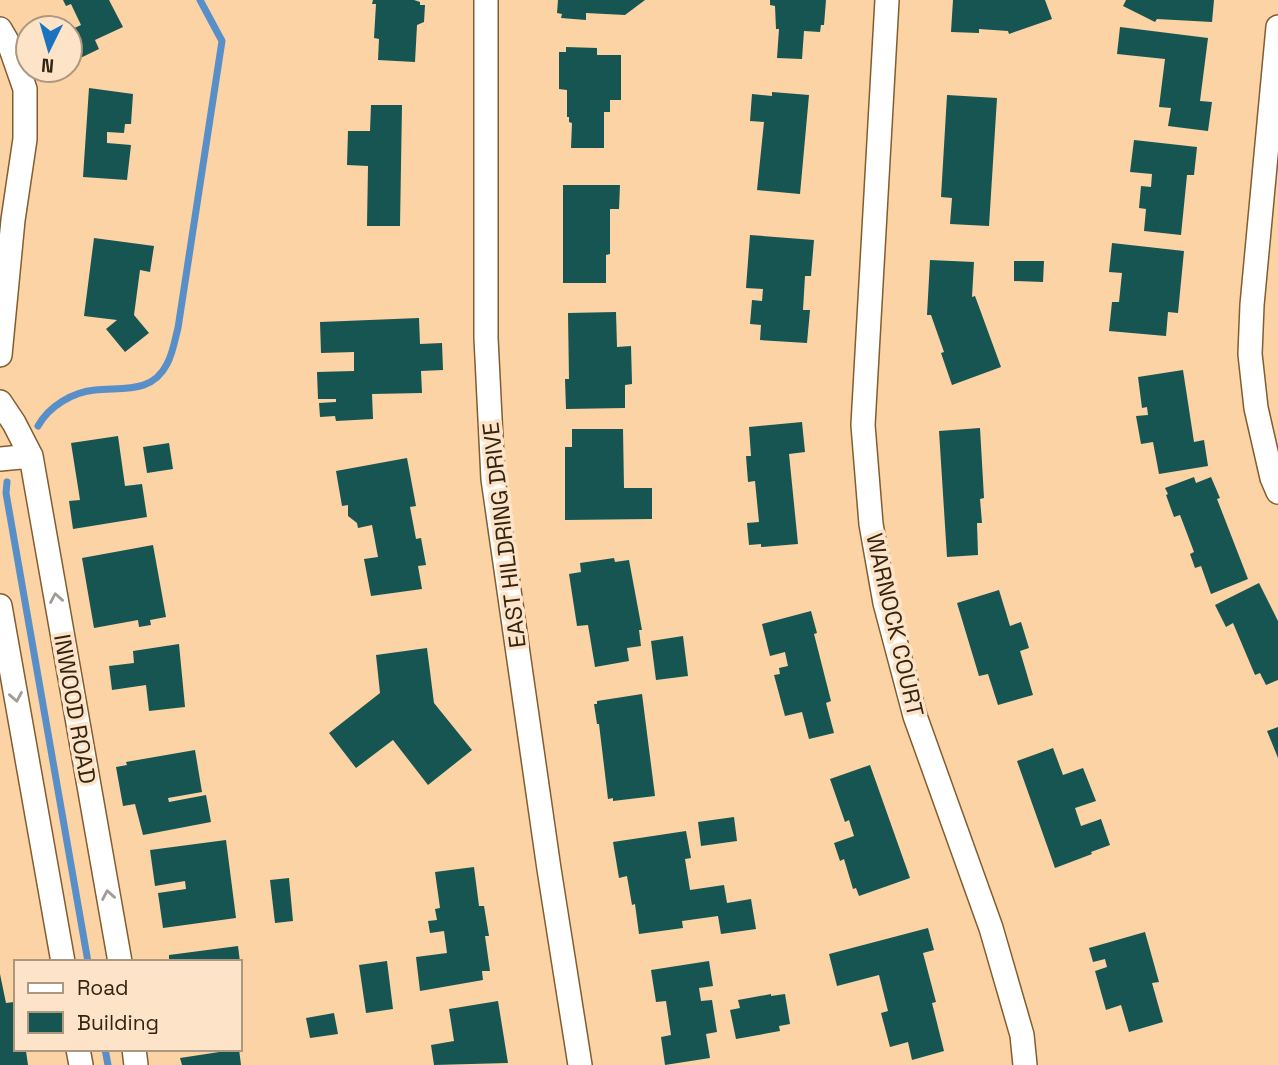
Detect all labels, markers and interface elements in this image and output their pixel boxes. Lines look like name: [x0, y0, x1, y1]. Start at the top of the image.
north arrow: [14, 14, 84, 84]
text: N: [40, 52, 55, 78]
street label: EAST HILDRING DRIVE: [475, 420, 533, 650]
street label: WARNOCK COURT: [859, 530, 931, 720]
one-way arrow: [49, 592, 64, 604]
street label: INWOOD ROAD: [47, 632, 103, 786]
one-way arrow: [8, 691, 23, 703]
one-way arrow: [101, 889, 116, 901]
legend: [14, 960, 242, 1051]
text: Road: [77, 974, 129, 1001]
text: Building: [77, 1009, 159, 1036]

